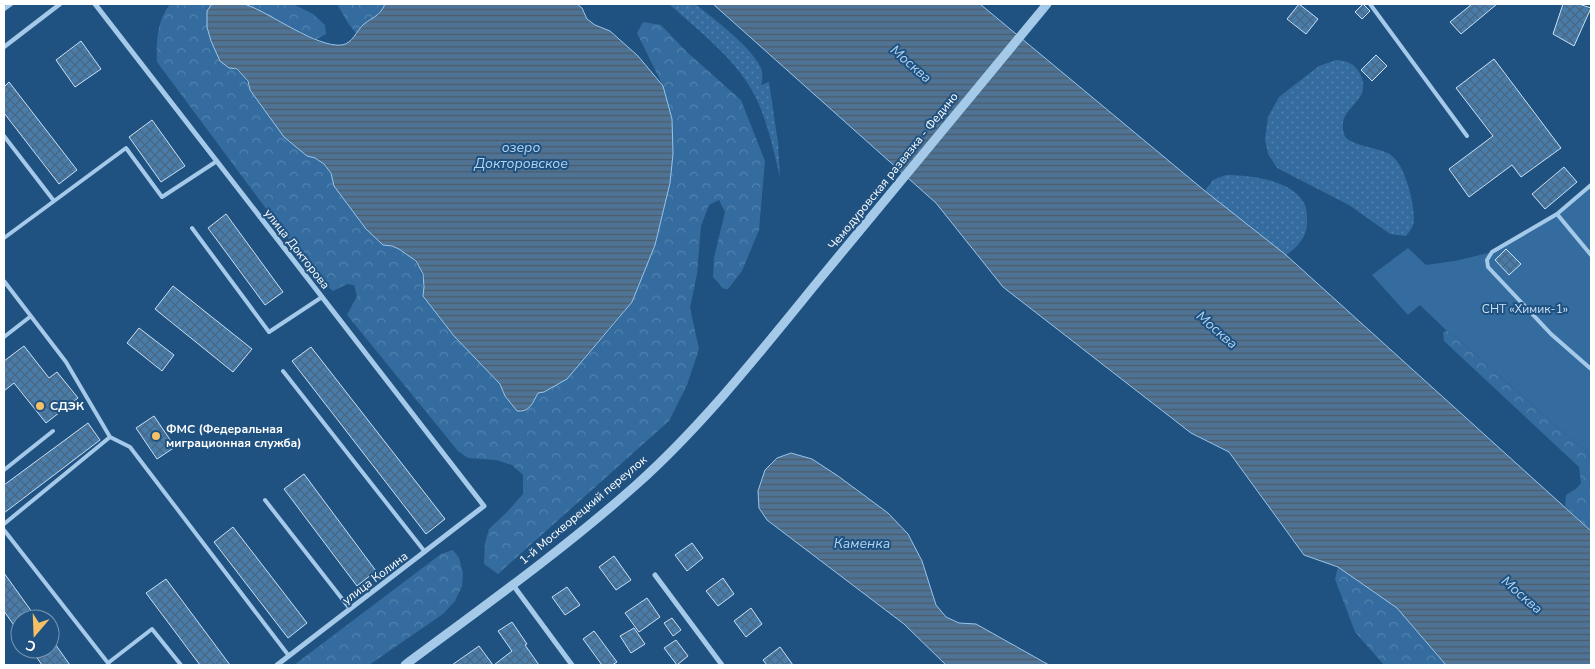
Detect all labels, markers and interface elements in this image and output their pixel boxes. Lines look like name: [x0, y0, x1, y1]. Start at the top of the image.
water label: Москва: [886, 41, 936, 87]
street label: Чемодуровская развязка - Федино: [824, 89, 962, 253]
water label: озеро Докторовское: [473, 138, 568, 173]
street label: улица Докторова: [261, 205, 333, 293]
park label: СНТ «Химик-1»: [1482, 301, 1568, 317]
water label: Москва: [1192, 307, 1242, 353]
place label: СДЭК: [50, 398, 85, 414]
marker: СДЭК: [34, 400, 46, 412]
place label: ФМС (Федеральная миграционная служба): [166, 421, 302, 451]
marker: ФМС (Федеральная миграционная служба): [150, 430, 162, 442]
street label: 1-й Москворецкий переулок: [516, 451, 651, 568]
water label: Каменка: [834, 534, 890, 553]
street label: улица Колина: [339, 548, 411, 608]
water label: Москва: [1497, 572, 1547, 618]
north arrow: [10, 609, 60, 659]
text: С: [23, 635, 39, 656]

